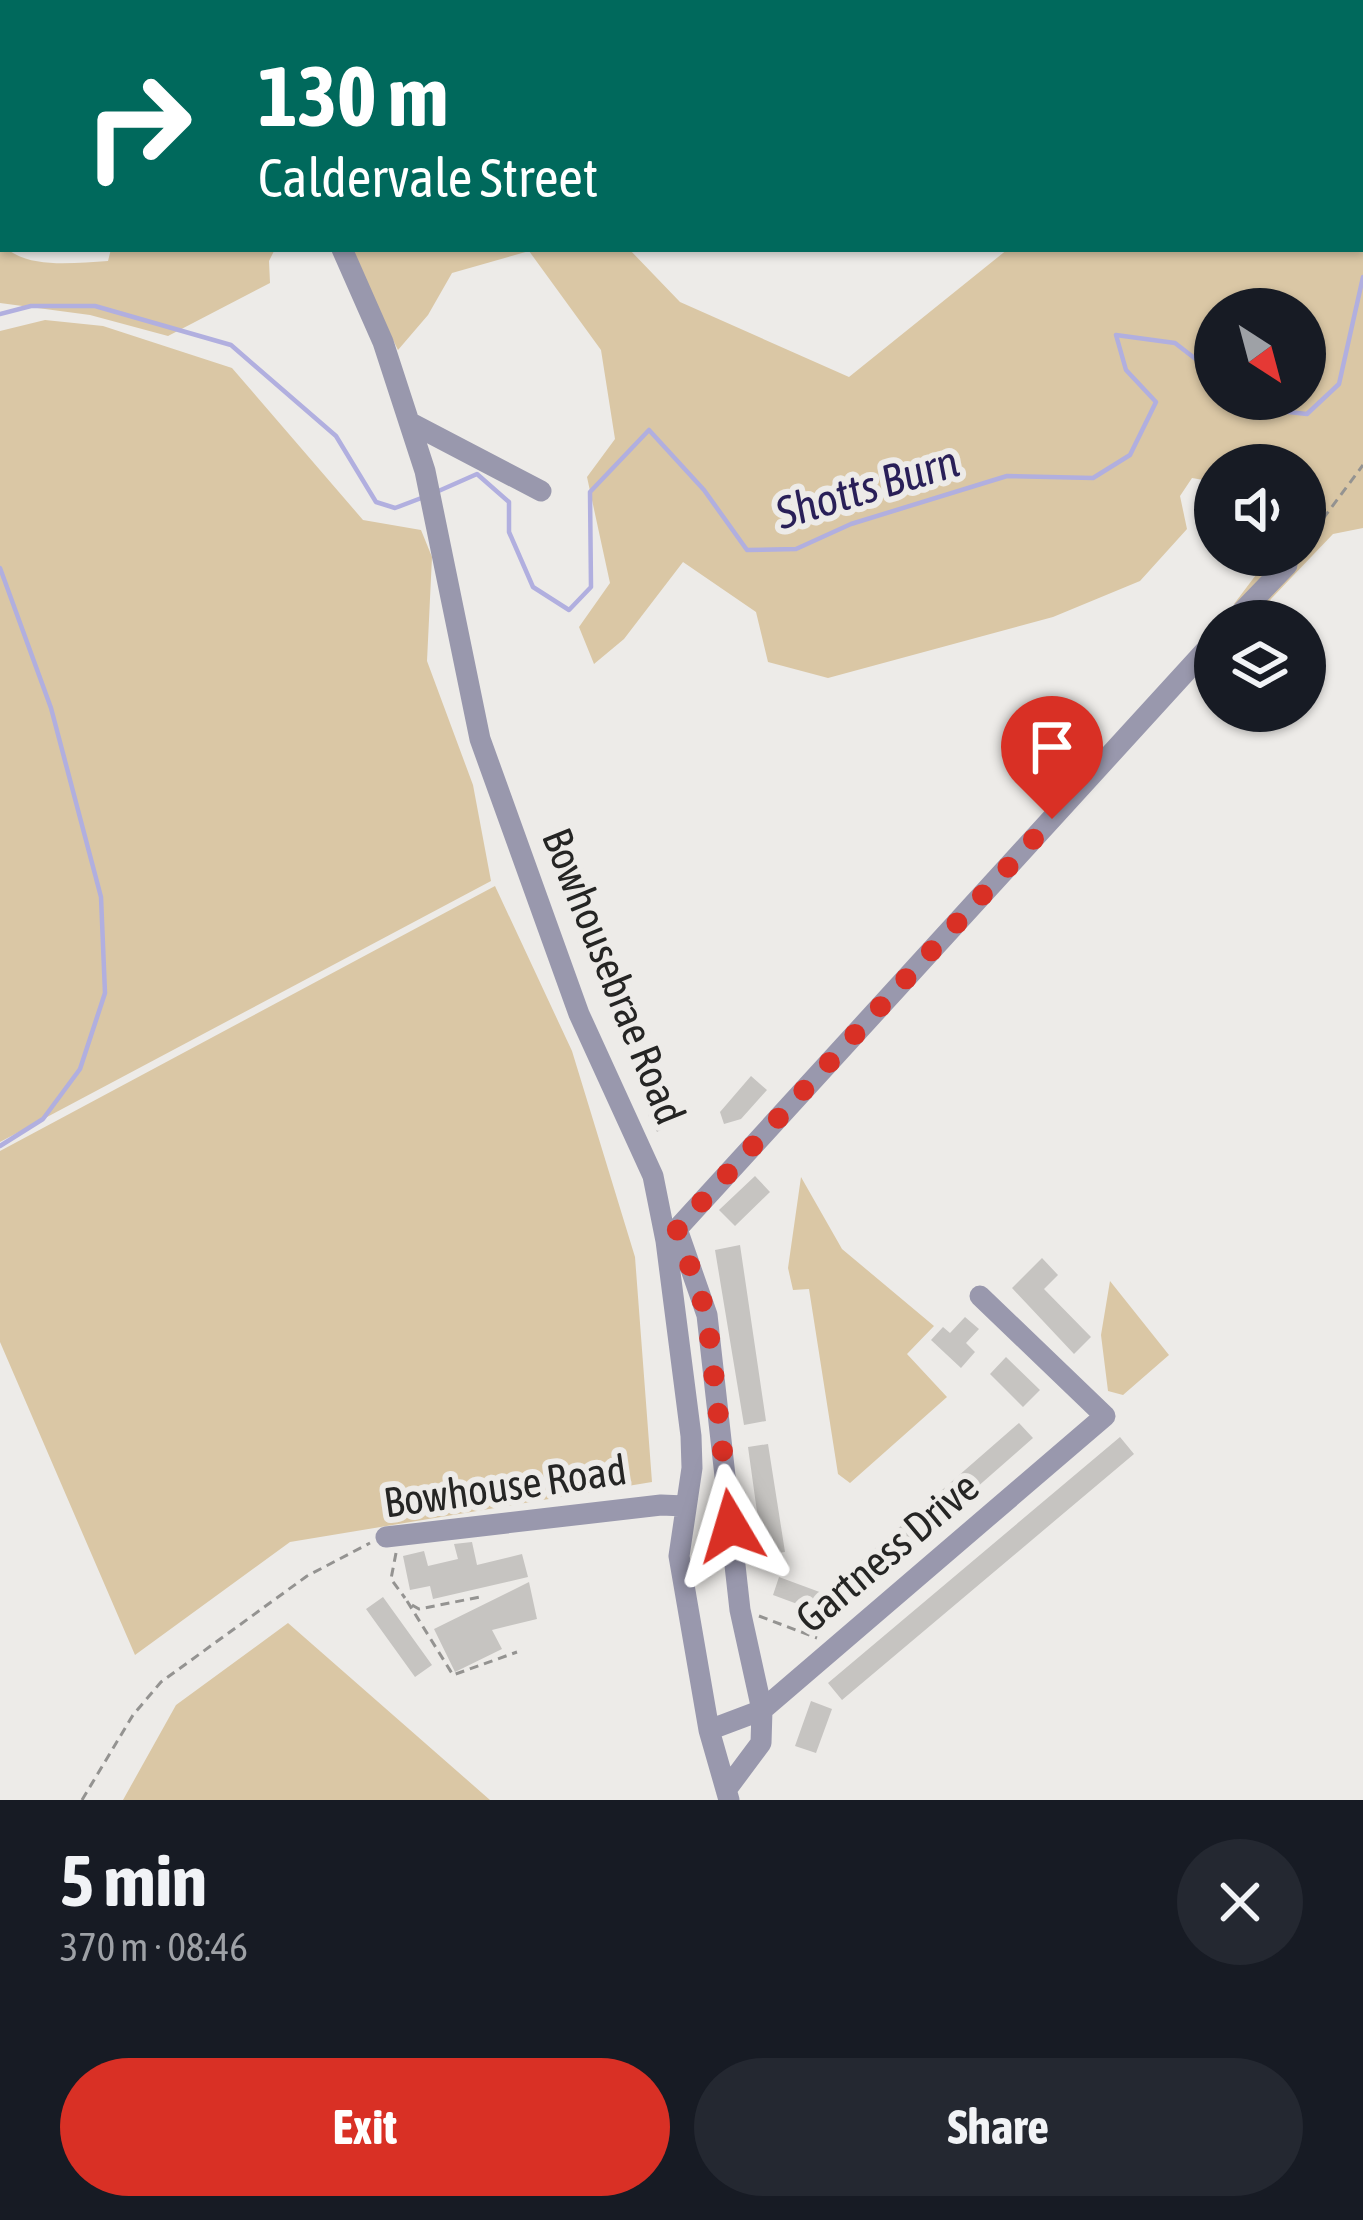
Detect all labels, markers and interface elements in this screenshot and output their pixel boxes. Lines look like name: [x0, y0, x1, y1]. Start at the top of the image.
icon: right: [60, 48, 216, 204]
text: 130 m: [258, 48, 448, 144]
text: Caldervale Street: [258, 147, 598, 208]
north arrow: [1194, 288, 1326, 420]
map controls: [1194, 288, 1326, 732]
water label: Shotts Burn: [769, 435, 965, 540]
button: sound: [1194, 444, 1326, 576]
button: layers: [1194, 600, 1326, 732]
pin: [1001, 696, 1103, 819]
icon: arrive: [1019, 714, 1085, 780]
street label: Bowhousebrae Road: [533, 821, 695, 1131]
street label: Bowhouse Road: [381, 1445, 629, 1527]
street label: Gartness Drive: [786, 1462, 988, 1642]
position arrow: [668, 1463, 794, 1589]
text: 5 min: [60, 1839, 207, 1921]
button: close: [1177, 1839, 1303, 1965]
text: 370 m · 08:46: [60, 1925, 248, 1969]
button: Exit: [60, 2058, 670, 2196]
button: Share: [694, 2058, 1303, 2196]

